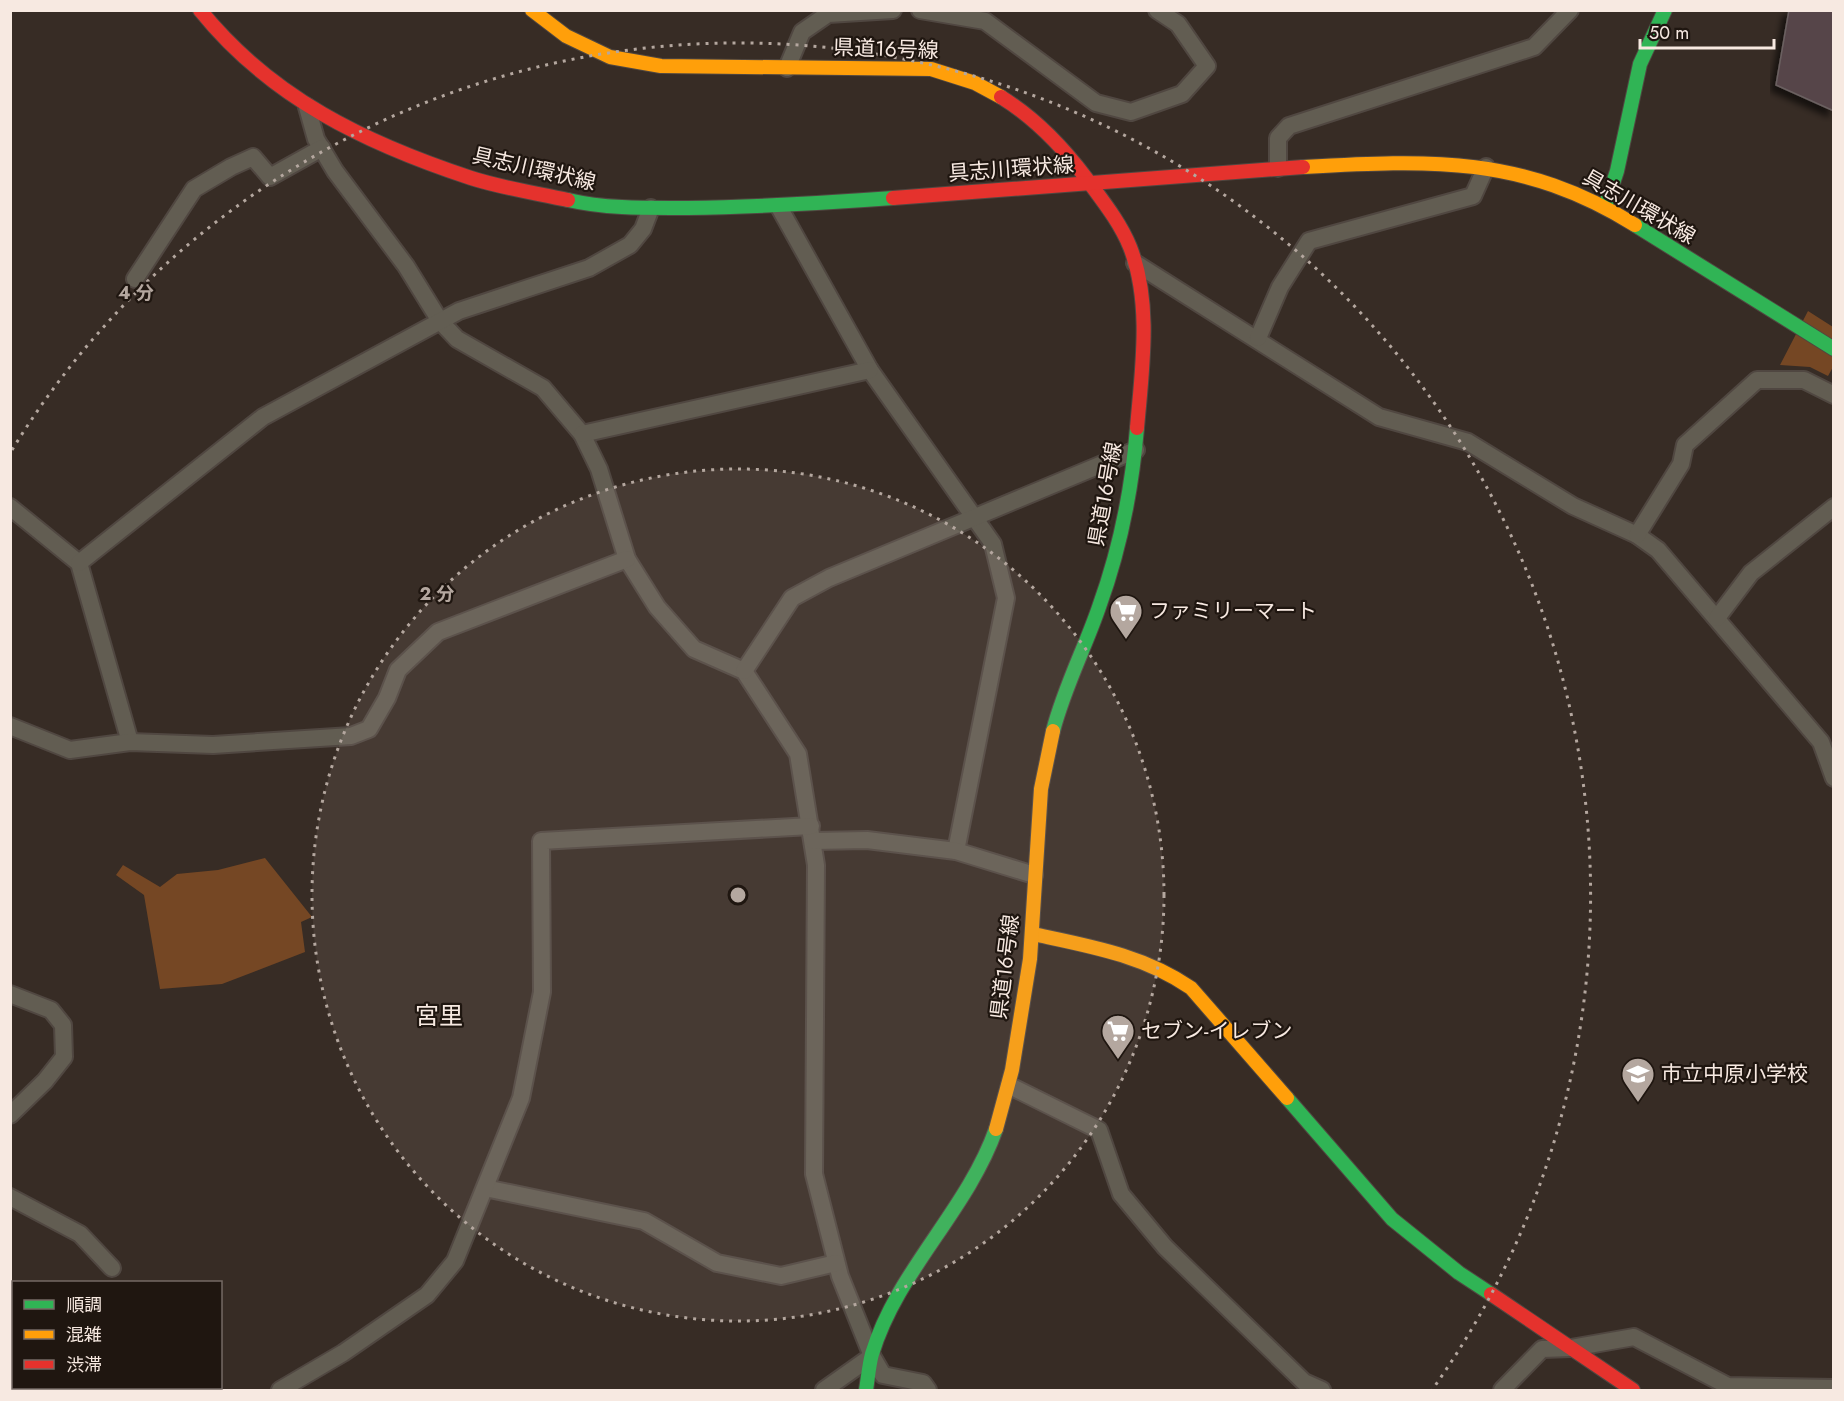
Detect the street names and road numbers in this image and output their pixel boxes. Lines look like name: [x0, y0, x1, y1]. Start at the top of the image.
street label: 県道16号線: [833, 32, 939, 66]
street label: 具志川環状線: [469, 140, 599, 198]
street label: 具志川環状線: [947, 150, 1075, 188]
street label: 具志川環状線: [1577, 163, 1701, 251]
street label: 県道16号線: [1081, 439, 1129, 549]
street label: 県道16号線: [984, 913, 1026, 1021]

